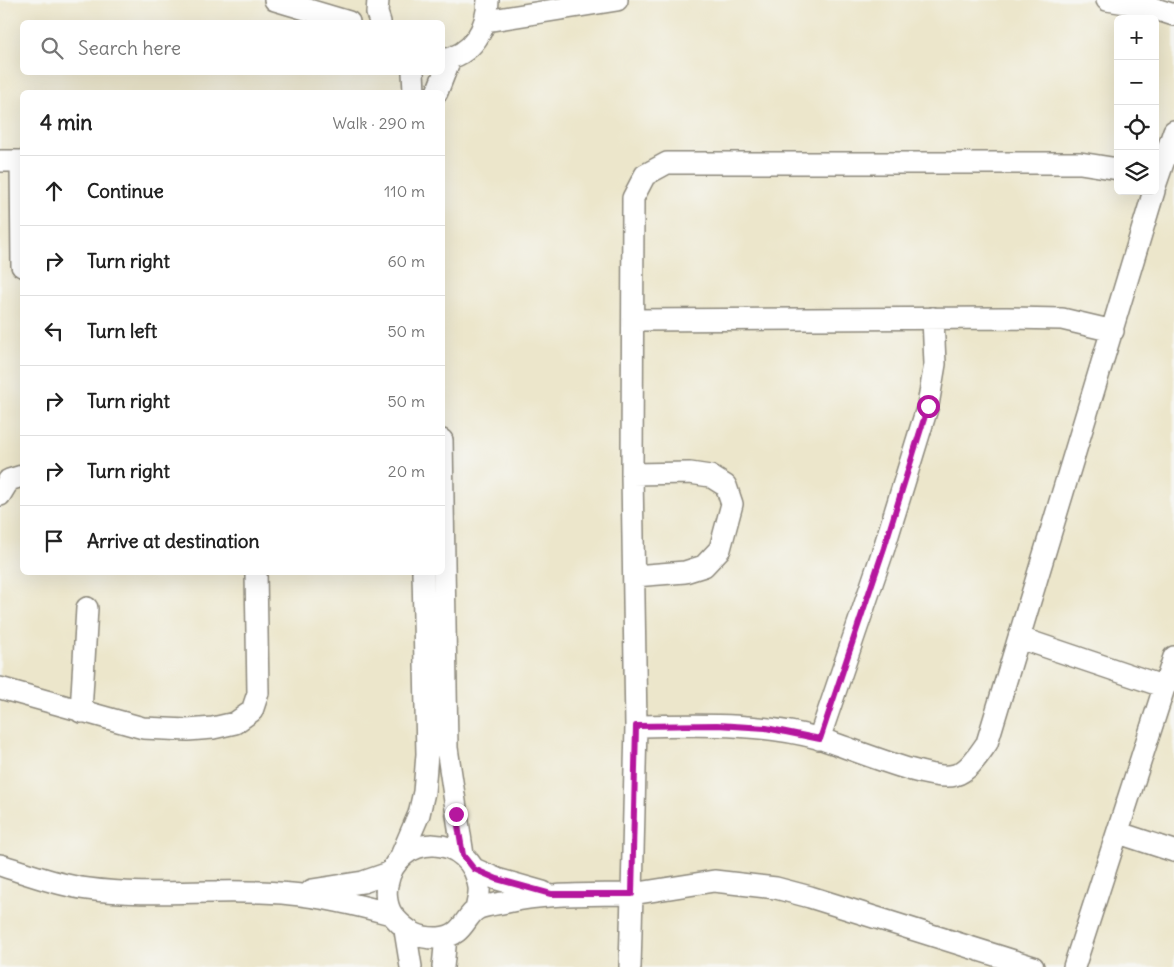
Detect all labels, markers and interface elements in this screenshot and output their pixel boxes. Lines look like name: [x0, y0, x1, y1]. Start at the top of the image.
map controls: [1114, 15, 1159, 195]
button: +: [1114, 15, 1159, 60]
search box: [20, 20, 445, 75]
icon: search: [38, 34, 66, 62]
text: Search here: [78, 36, 181, 60]
button: −: [1114, 60, 1159, 105]
button: locate: [1114, 105, 1159, 150]
text: 4 min: [40, 109, 92, 136]
text: Walk · 290 m: [333, 113, 425, 133]
button: layers: [1114, 150, 1159, 195]
icon: ahead: [40, 177, 68, 205]
text: Continue: [87, 179, 164, 203]
text: 110 m: [384, 181, 425, 201]
icon: right: [40, 247, 68, 275]
text: Turn right: [87, 249, 170, 273]
text: 60 m: [387, 251, 425, 271]
icon: left: [40, 317, 68, 345]
text: Turn left: [87, 319, 157, 343]
text: 50 m: [387, 321, 425, 341]
icon: right: [40, 387, 68, 415]
text: Turn right: [87, 389, 170, 413]
text: 50 m: [387, 391, 425, 411]
route start: [917, 395, 940, 418]
icon: right: [40, 457, 68, 485]
text: Turn right: [87, 459, 170, 483]
text: 20 m: [388, 461, 425, 481]
icon: arrive: [40, 527, 68, 555]
text: Arrive at destination: [87, 529, 260, 553]
route end: [445, 803, 468, 826]

